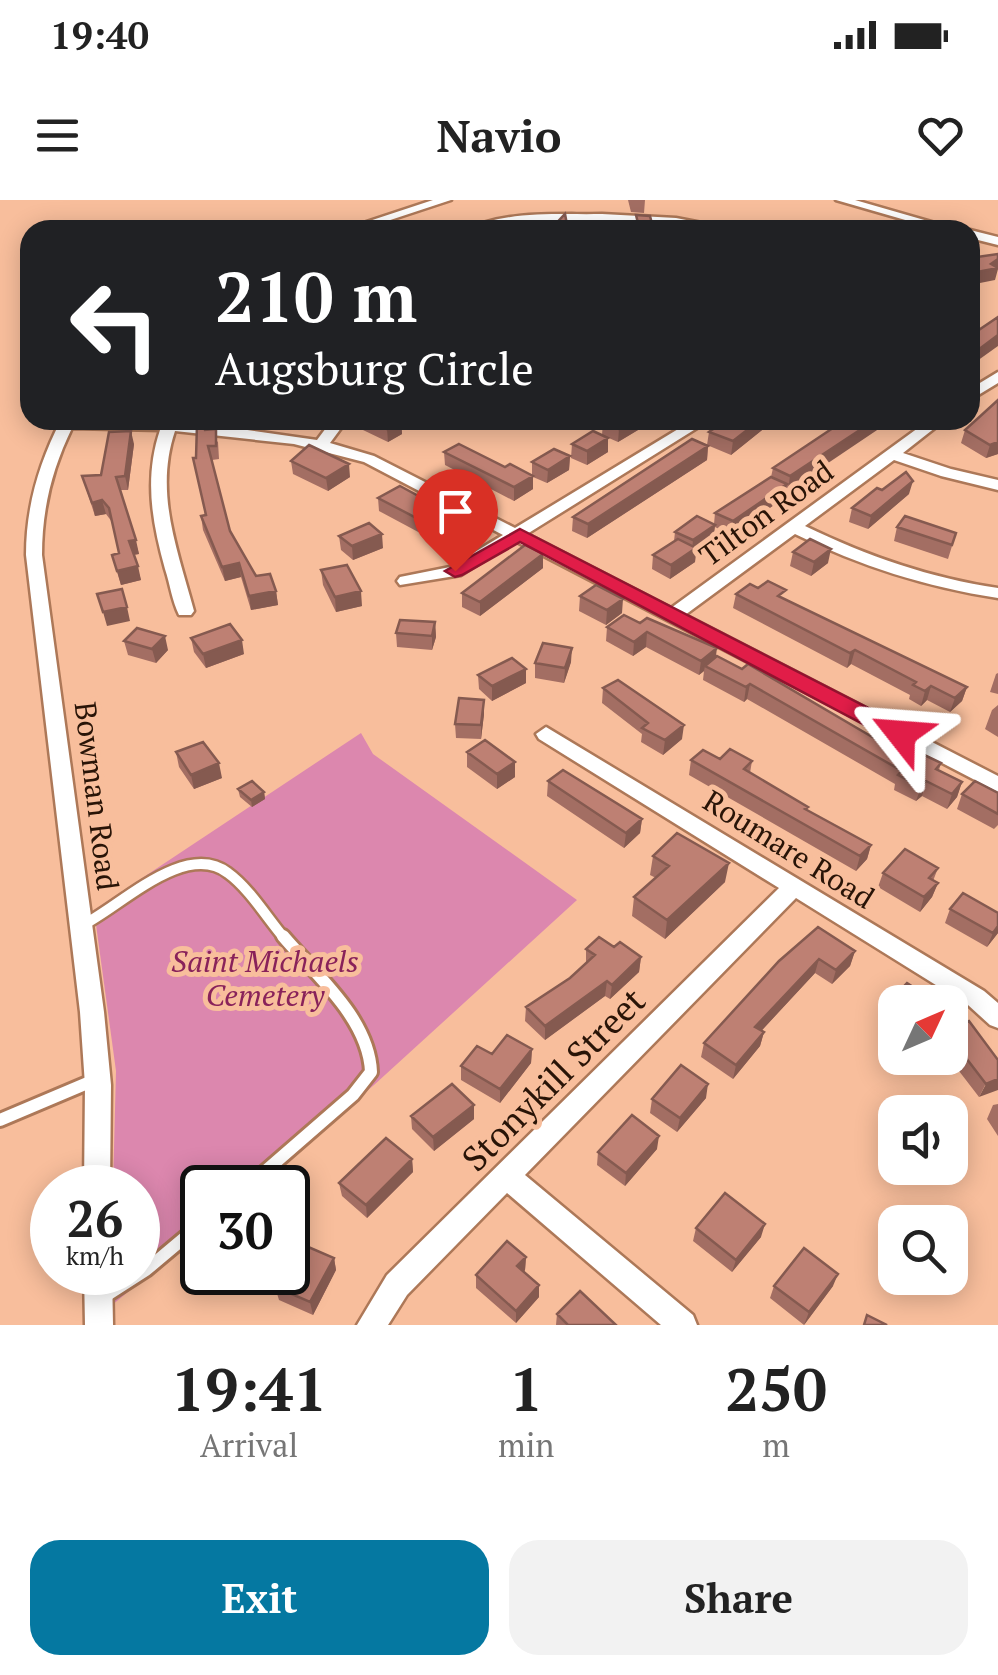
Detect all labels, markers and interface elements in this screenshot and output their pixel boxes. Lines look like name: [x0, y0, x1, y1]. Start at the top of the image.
text: 19:40: [50, 10, 149, 60]
text: Navio: [436, 105, 562, 165]
icon: menu: [30, 108, 85, 163]
icon: heart: [913, 108, 968, 163]
text: 210 m: [215, 249, 417, 342]
icon: left: [50, 260, 180, 390]
text: Augsburg Circle: [215, 338, 534, 398]
street label: Tilton Road: [691, 451, 841, 575]
pin: [413, 469, 498, 572]
icon: arrive: [428, 484, 483, 539]
position arrow: [849, 682, 953, 786]
street label: Bowman Road: [66, 699, 128, 893]
street label: Roumare Road: [696, 781, 882, 917]
park label: Saint Michaels Cemetery: [171, 941, 359, 1015]
street label: Stonykill Street: [451, 977, 655, 1181]
north arrow: [878, 985, 968, 1075]
map controls: [878, 985, 968, 1295]
button: sound: [878, 1095, 968, 1185]
speed limit sign: 30: [180, 1165, 310, 1295]
text: 26: [67, 1185, 123, 1251]
button: search: [878, 1205, 968, 1295]
text: km/h: [66, 1239, 124, 1272]
text: 19:41: [171, 1349, 327, 1428]
text: 1: [509, 1349, 543, 1428]
text: 250: [725, 1349, 827, 1428]
text: Arrival: [200, 1424, 298, 1466]
text: min: [498, 1424, 554, 1466]
text: m: [762, 1424, 790, 1466]
button: Exit: [30, 1540, 489, 1655]
button: Share: [509, 1540, 968, 1655]

